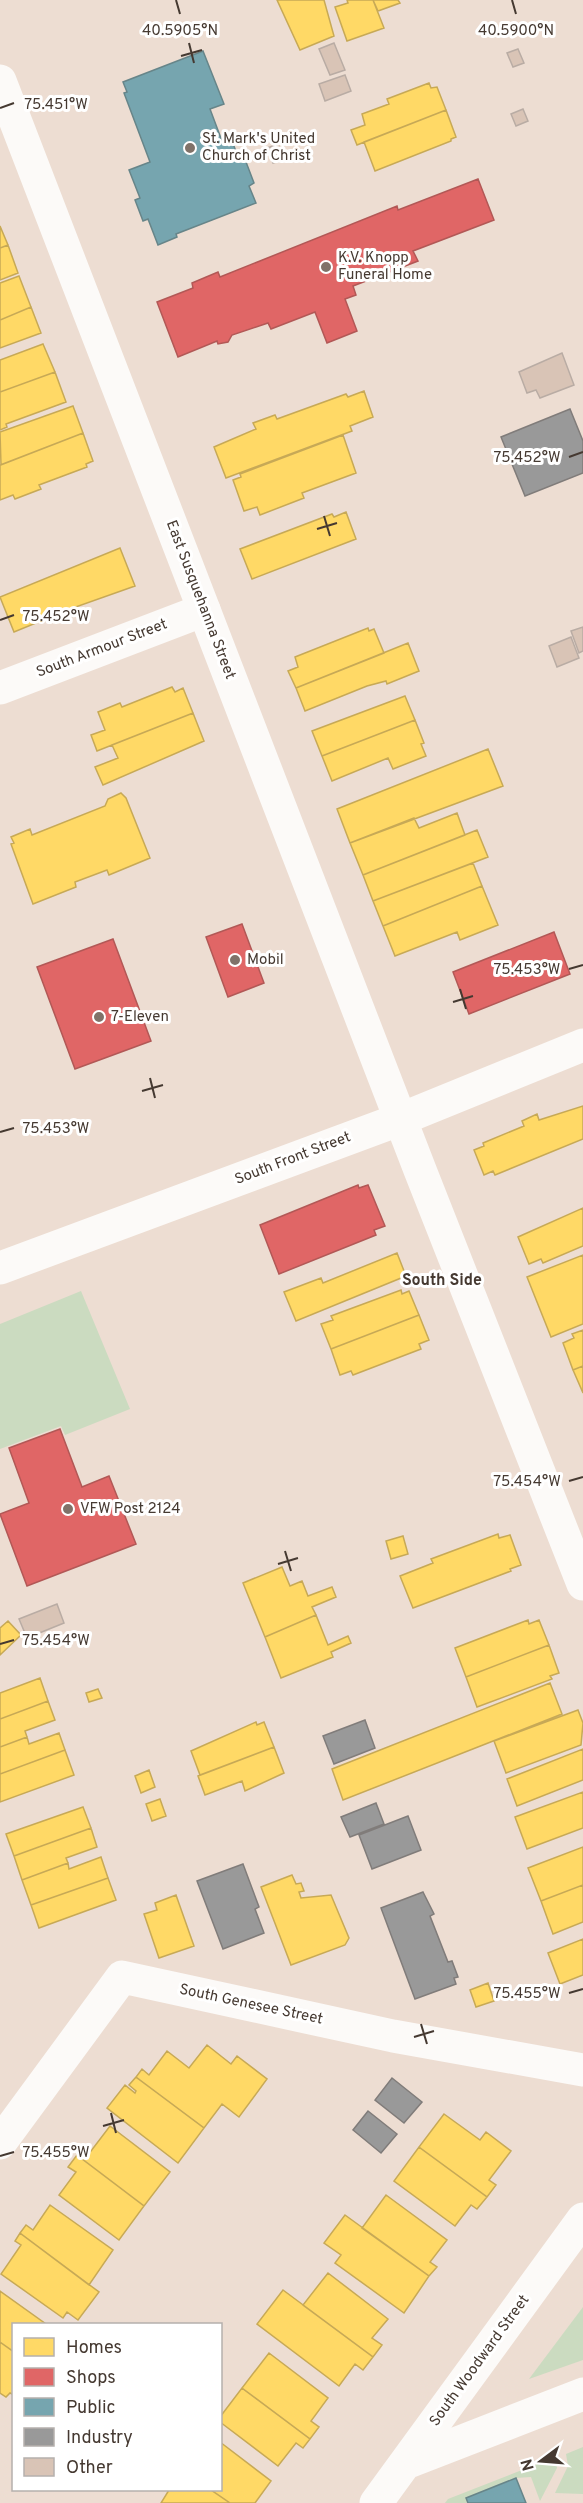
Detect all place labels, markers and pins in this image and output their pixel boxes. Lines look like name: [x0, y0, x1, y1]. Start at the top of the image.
place label: St. Mark's United Church of Christ: [202, 130, 315, 166]
marker: St. Mark's United Church of Christ: [183, 141, 197, 155]
place label: K.V. Knopp Funeral Home: [338, 249, 432, 285]
marker: K.V. Knopp Funeral Home: [319, 260, 333, 274]
place label: Mobil: [247, 951, 284, 970]
marker: Mobil: [228, 953, 242, 967]
place label: 7-Eleven: [111, 1008, 169, 1027]
marker: 7-Eleven: [92, 1010, 106, 1024]
place label: VFW Post 2124: [80, 1500, 181, 1519]
marker: VFW Post 2124: [61, 1502, 75, 1516]

